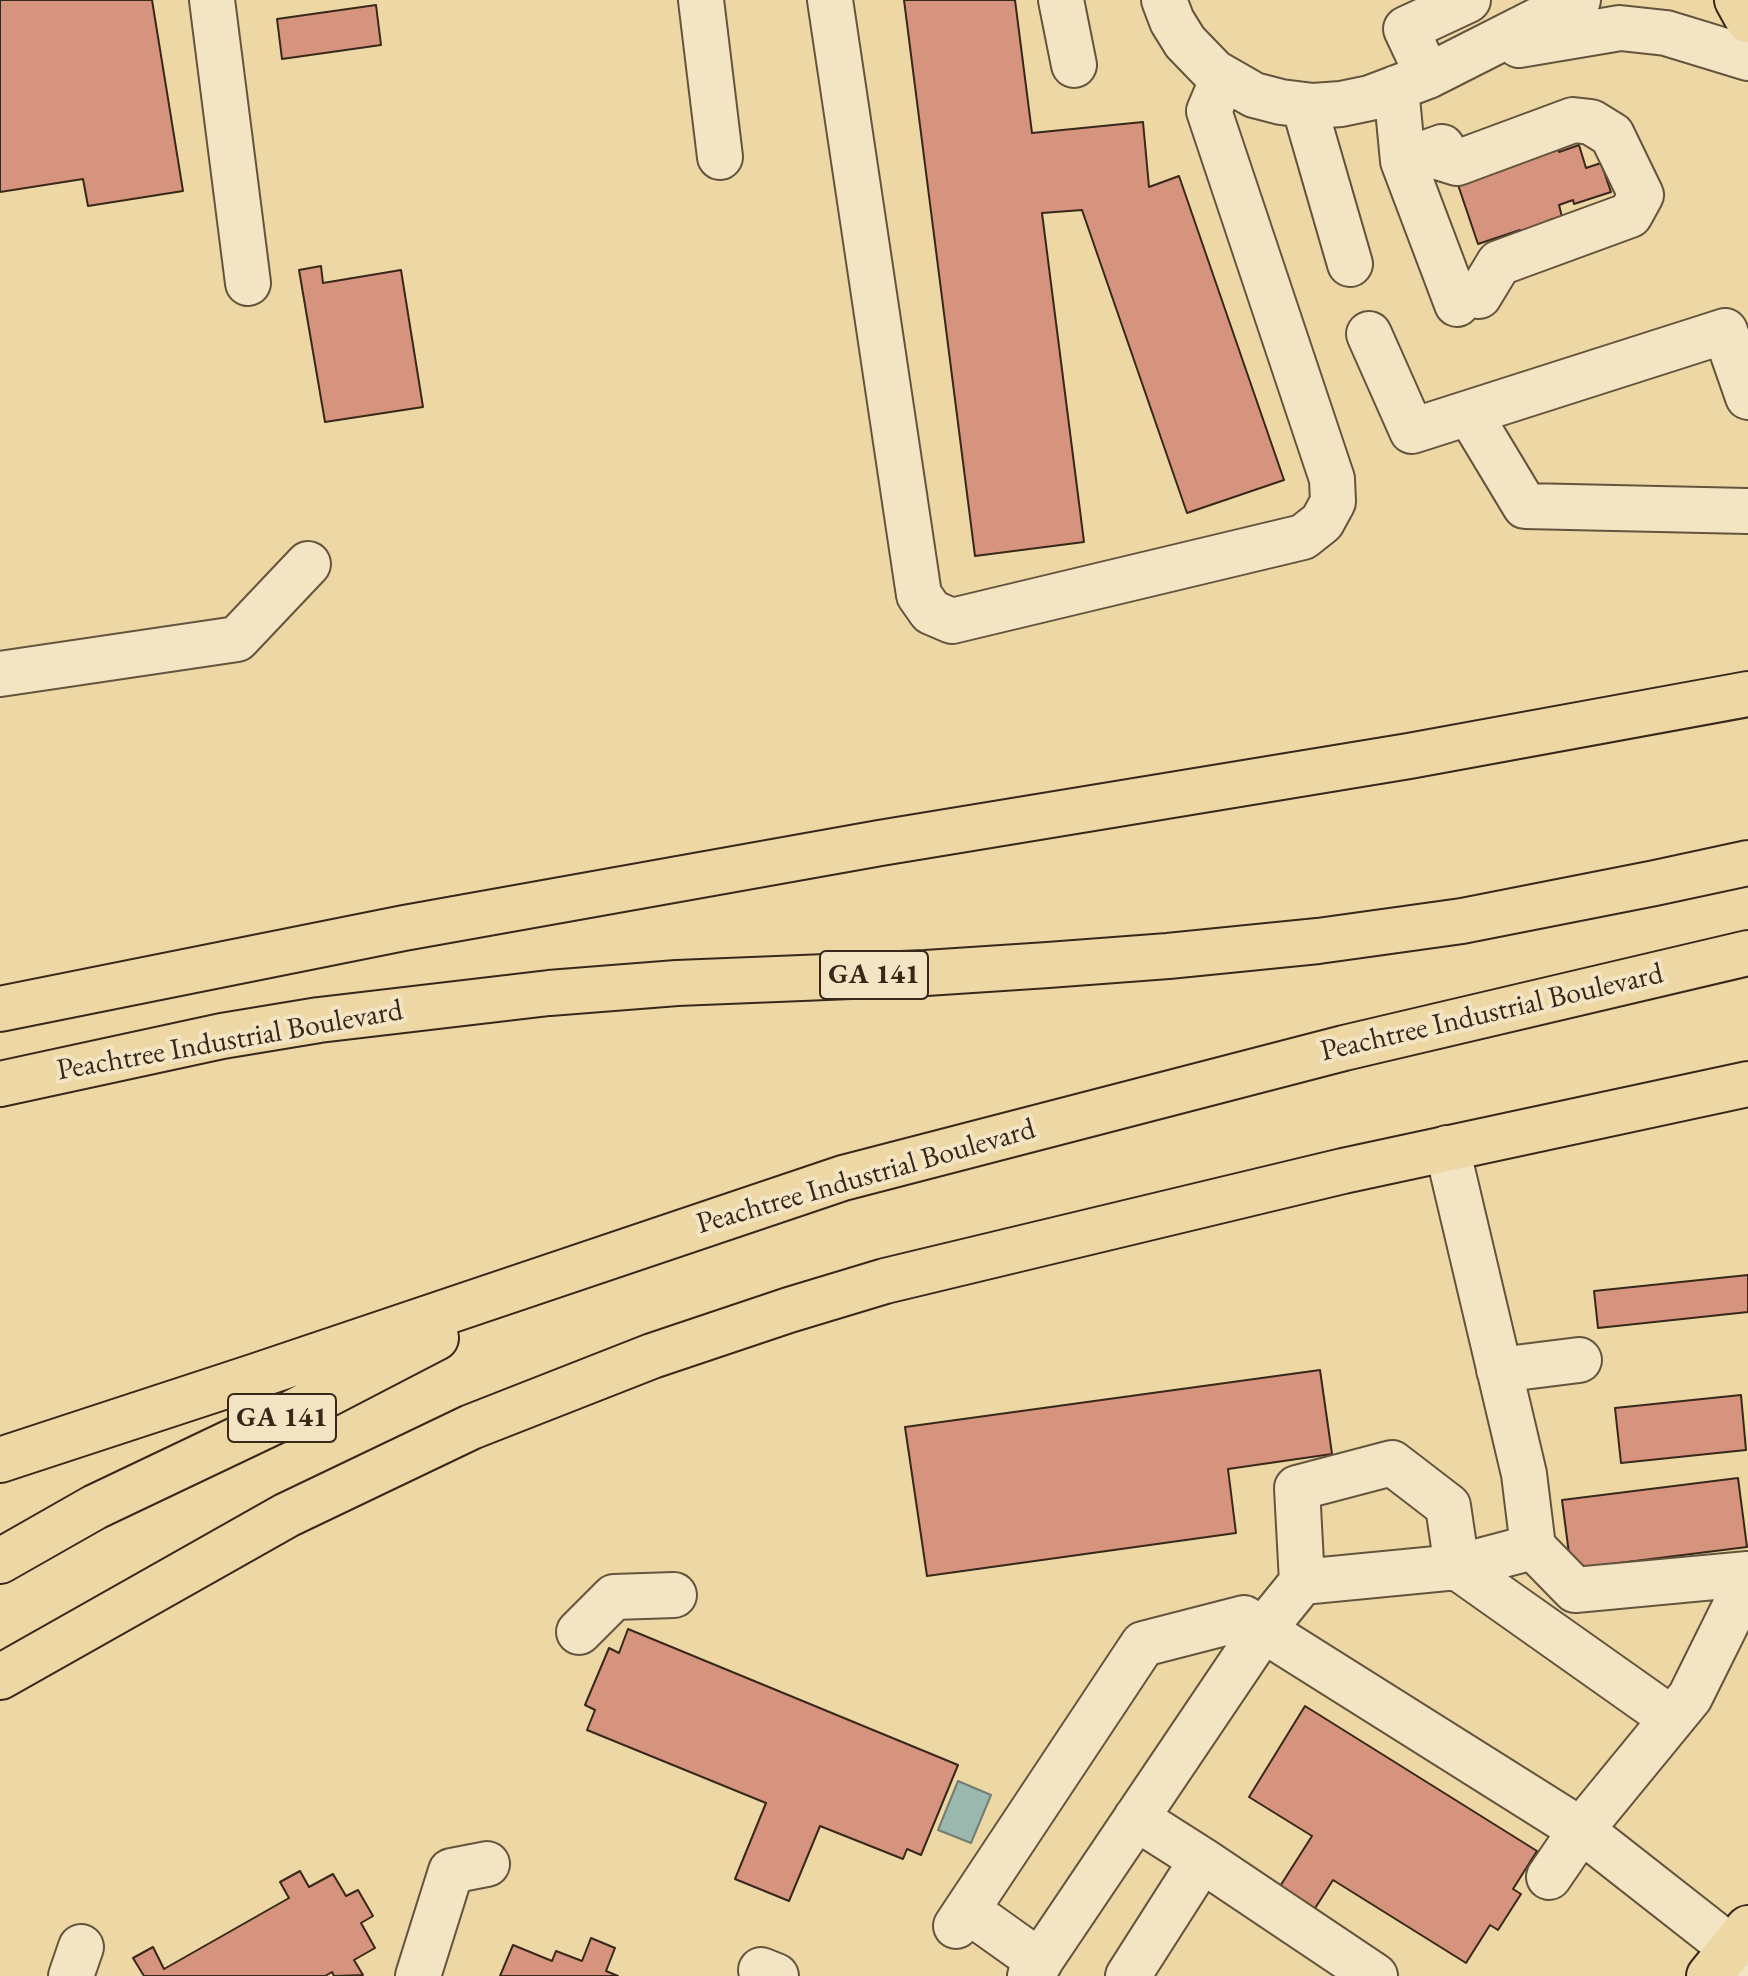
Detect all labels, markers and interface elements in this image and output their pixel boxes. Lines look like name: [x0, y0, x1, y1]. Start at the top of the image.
road number: GA 141: [820, 951, 928, 999]
street label: Peachtree Industrial Boulevard: [1317, 956, 1667, 1070]
street label: Peachtree Industrial Boulevard: [54, 993, 406, 1089]
street label: Peachtree Industrial Boulevard: [693, 1111, 1039, 1243]
road number: GA 141: [228, 1394, 336, 1442]

